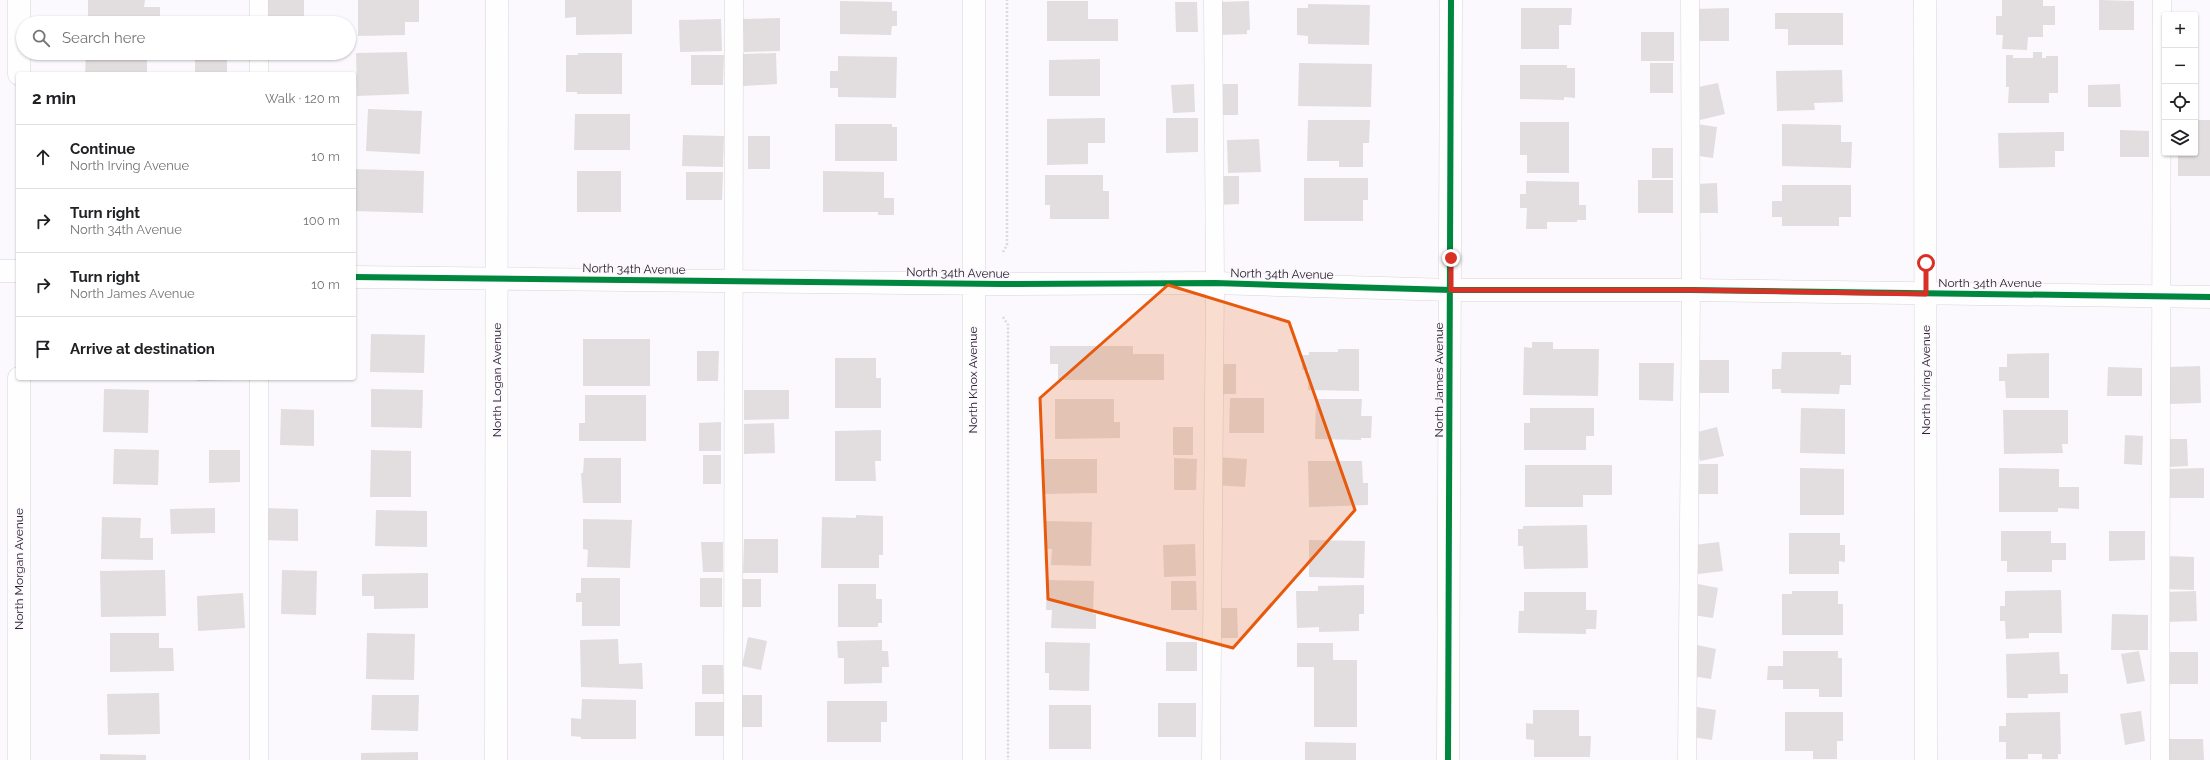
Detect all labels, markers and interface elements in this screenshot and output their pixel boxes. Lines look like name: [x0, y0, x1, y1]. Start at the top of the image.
map controls: [2162, 12, 2198, 156]
button: +: [2162, 12, 2198, 48]
search box: [16, 16, 356, 60]
icon: search: [30, 27, 52, 49]
text: Search here: [62, 29, 145, 47]
button: −: [2162, 48, 2198, 84]
button: locate: [2162, 84, 2198, 120]
text: 2 min: [32, 88, 76, 108]
text: Walk · 120 m: [265, 91, 340, 106]
button: layers: [2162, 120, 2198, 156]
text: Continue: [70, 140, 135, 158]
icon: ahead: [32, 146, 54, 168]
text: 10 m: [311, 149, 340, 164]
text: North Irving Avenue: [70, 158, 189, 173]
text: Turn right: [70, 204, 140, 222]
icon: right: [32, 210, 54, 232]
text: 100 m: [303, 213, 340, 228]
text: North 34th Avenue: [70, 222, 182, 237]
route end: [1442, 249, 1460, 267]
route start: [1917, 254, 1935, 272]
street label: North 34th Avenue: [582, 261, 686, 277]
street label: North 34th Avenue: [906, 265, 1010, 281]
street label: North 34th Avenue: [1230, 266, 1334, 282]
text: Turn right: [70, 268, 140, 286]
icon: right: [32, 274, 54, 296]
street label: North 34th Avenue: [1938, 276, 2042, 290]
text: 10 m: [311, 277, 340, 292]
text: North James Avenue: [70, 286, 195, 301]
street label: North James Avenue: [1432, 322, 1446, 438]
street label: North Logan Avenue: [490, 323, 504, 437]
street label: North Irving Avenue: [1919, 325, 1933, 435]
street label: North Knox Avenue: [966, 326, 980, 434]
icon: arrive: [32, 338, 54, 360]
text: Arrive at destination: [70, 340, 215, 358]
street label: North Morgan Avenue: [12, 508, 26, 630]

